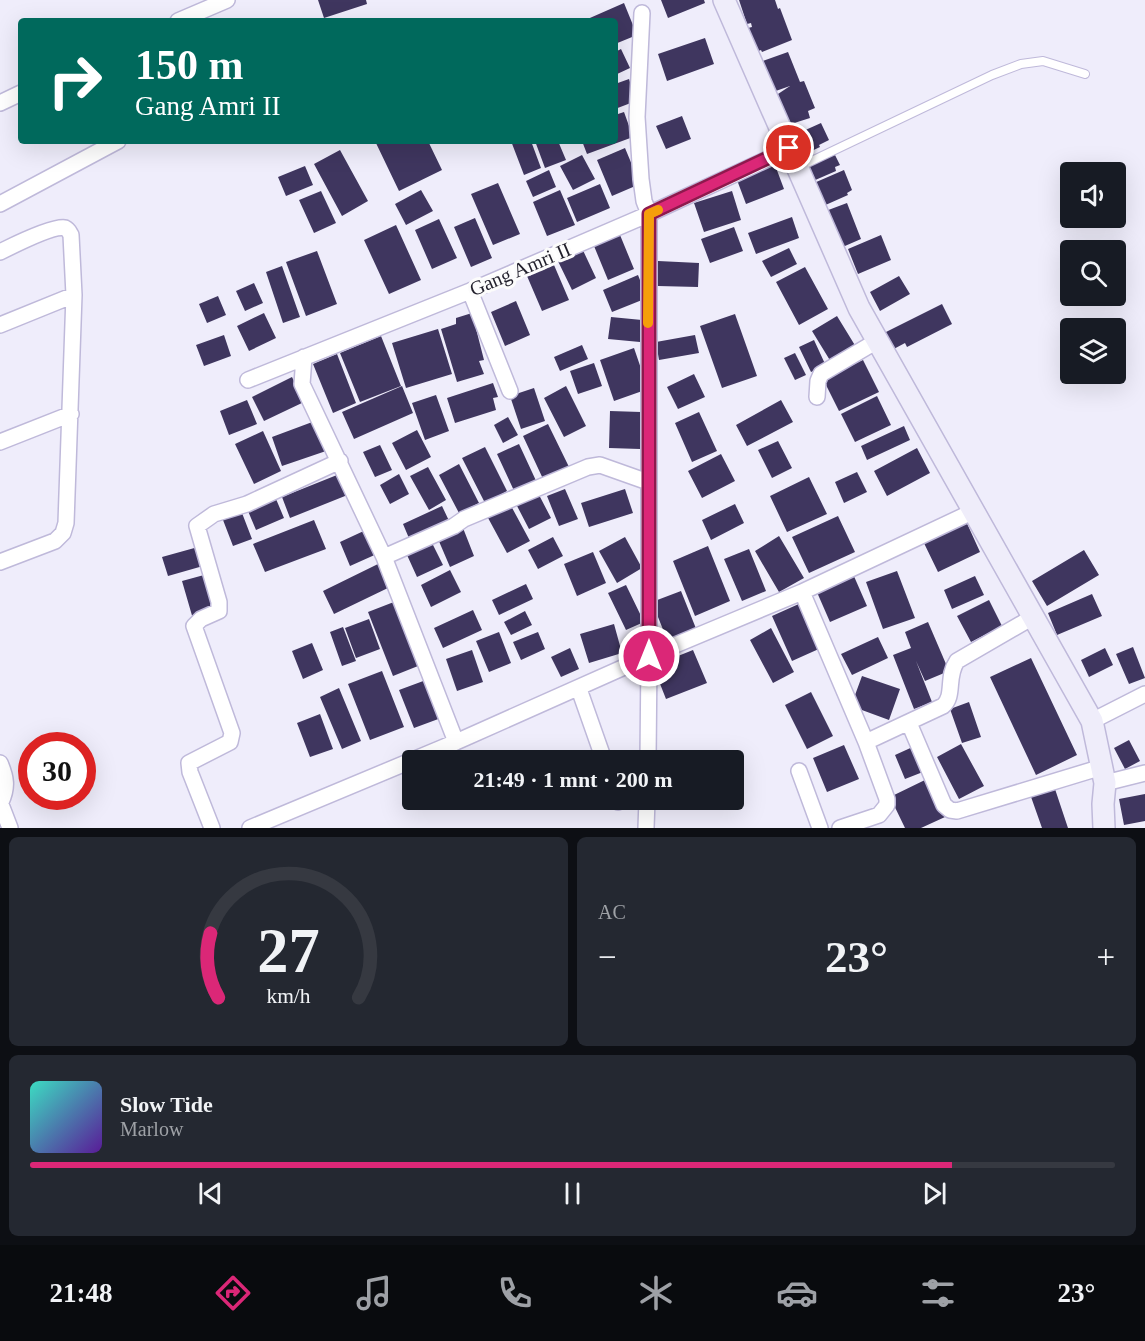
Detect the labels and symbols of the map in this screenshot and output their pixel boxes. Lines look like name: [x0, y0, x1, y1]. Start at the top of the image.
pin: [763, 122, 814, 173]
street label: Gang Amri II: [466, 238, 574, 301]
position arrow: [617, 624, 681, 688]
speed limit sign: 30: [18, 732, 96, 810]

